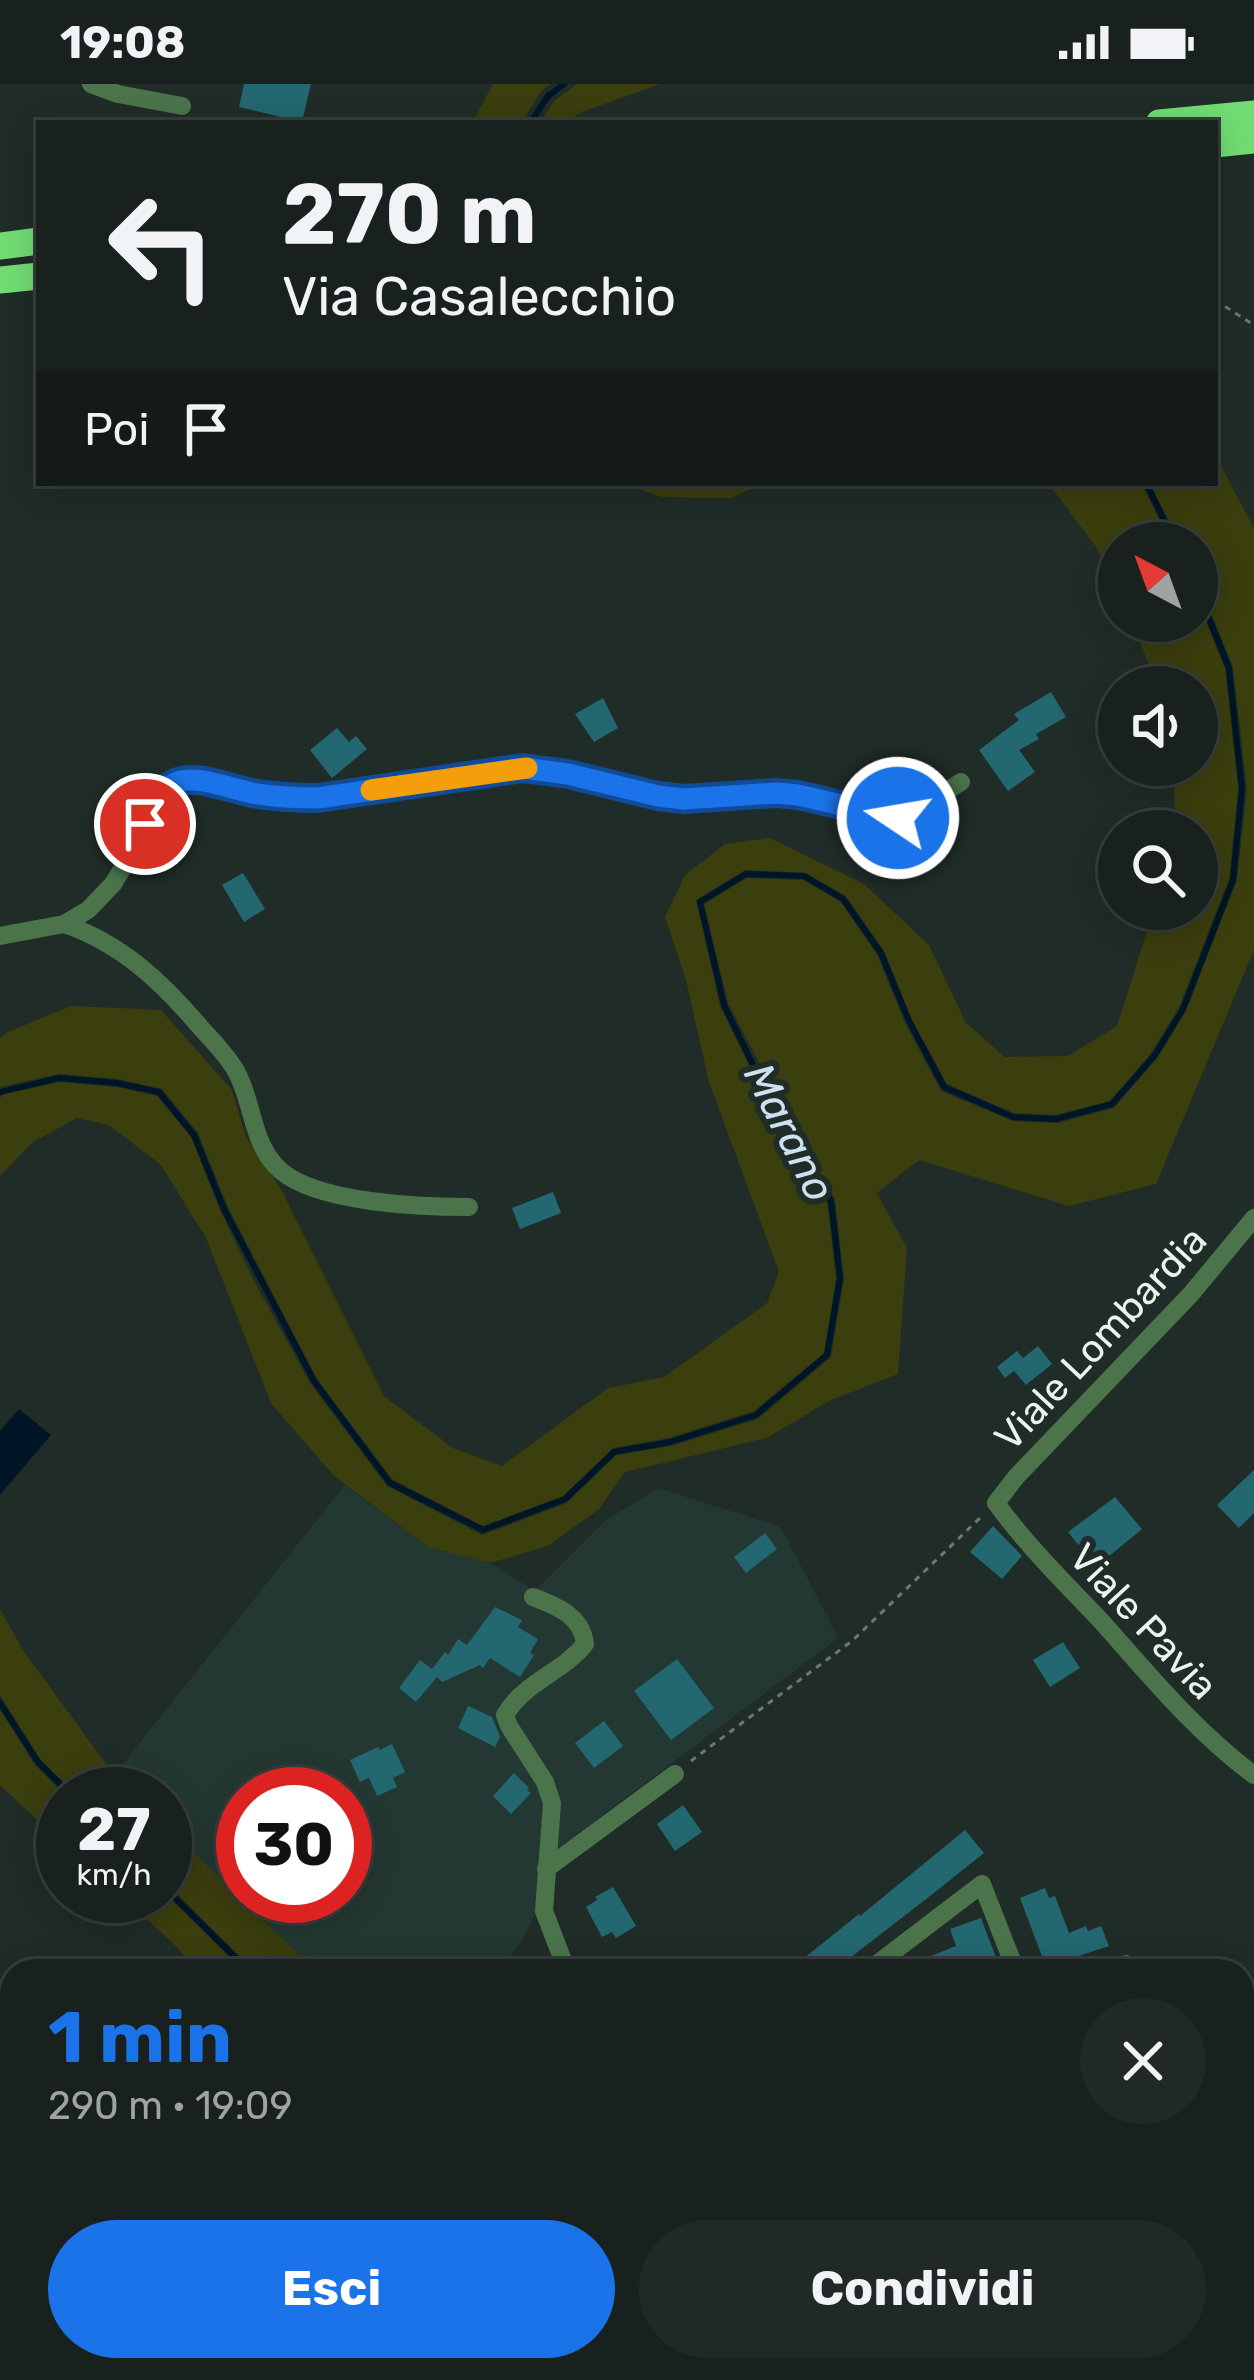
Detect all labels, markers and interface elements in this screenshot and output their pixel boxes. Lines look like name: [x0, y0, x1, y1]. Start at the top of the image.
text: 19:08: [60, 16, 185, 69]
text: 270 m: [282, 164, 537, 264]
icon: left: [84, 168, 240, 324]
text: Via Casalecchio: [282, 265, 676, 329]
icon: arrive: [173, 396, 239, 462]
text: Poi: [84, 403, 149, 456]
north arrow: [1098, 522, 1218, 642]
map controls: [1098, 522, 1218, 930]
button: sound: [1098, 666, 1218, 786]
position arrow: [835, 755, 961, 881]
pin: [94, 773, 196, 875]
icon: arrive: [112, 791, 178, 857]
button: search: [1098, 810, 1218, 930]
water label: Marano: [733, 1055, 845, 1210]
street label: Viale Lombardia: [985, 1217, 1216, 1460]
street label: Viale Pavia: [1060, 1534, 1227, 1709]
speed limit sign: 30: [216, 1767, 372, 1923]
text: 27: [77, 1794, 151, 1865]
text: km/h: [77, 1857, 151, 1893]
text: 1 min: [48, 1995, 232, 2080]
button: close: [1080, 1998, 1206, 2124]
text: 290 m · 19:09: [48, 2083, 293, 2129]
button: Esci: [48, 2220, 615, 2358]
button: Condividi: [639, 2220, 1206, 2358]

